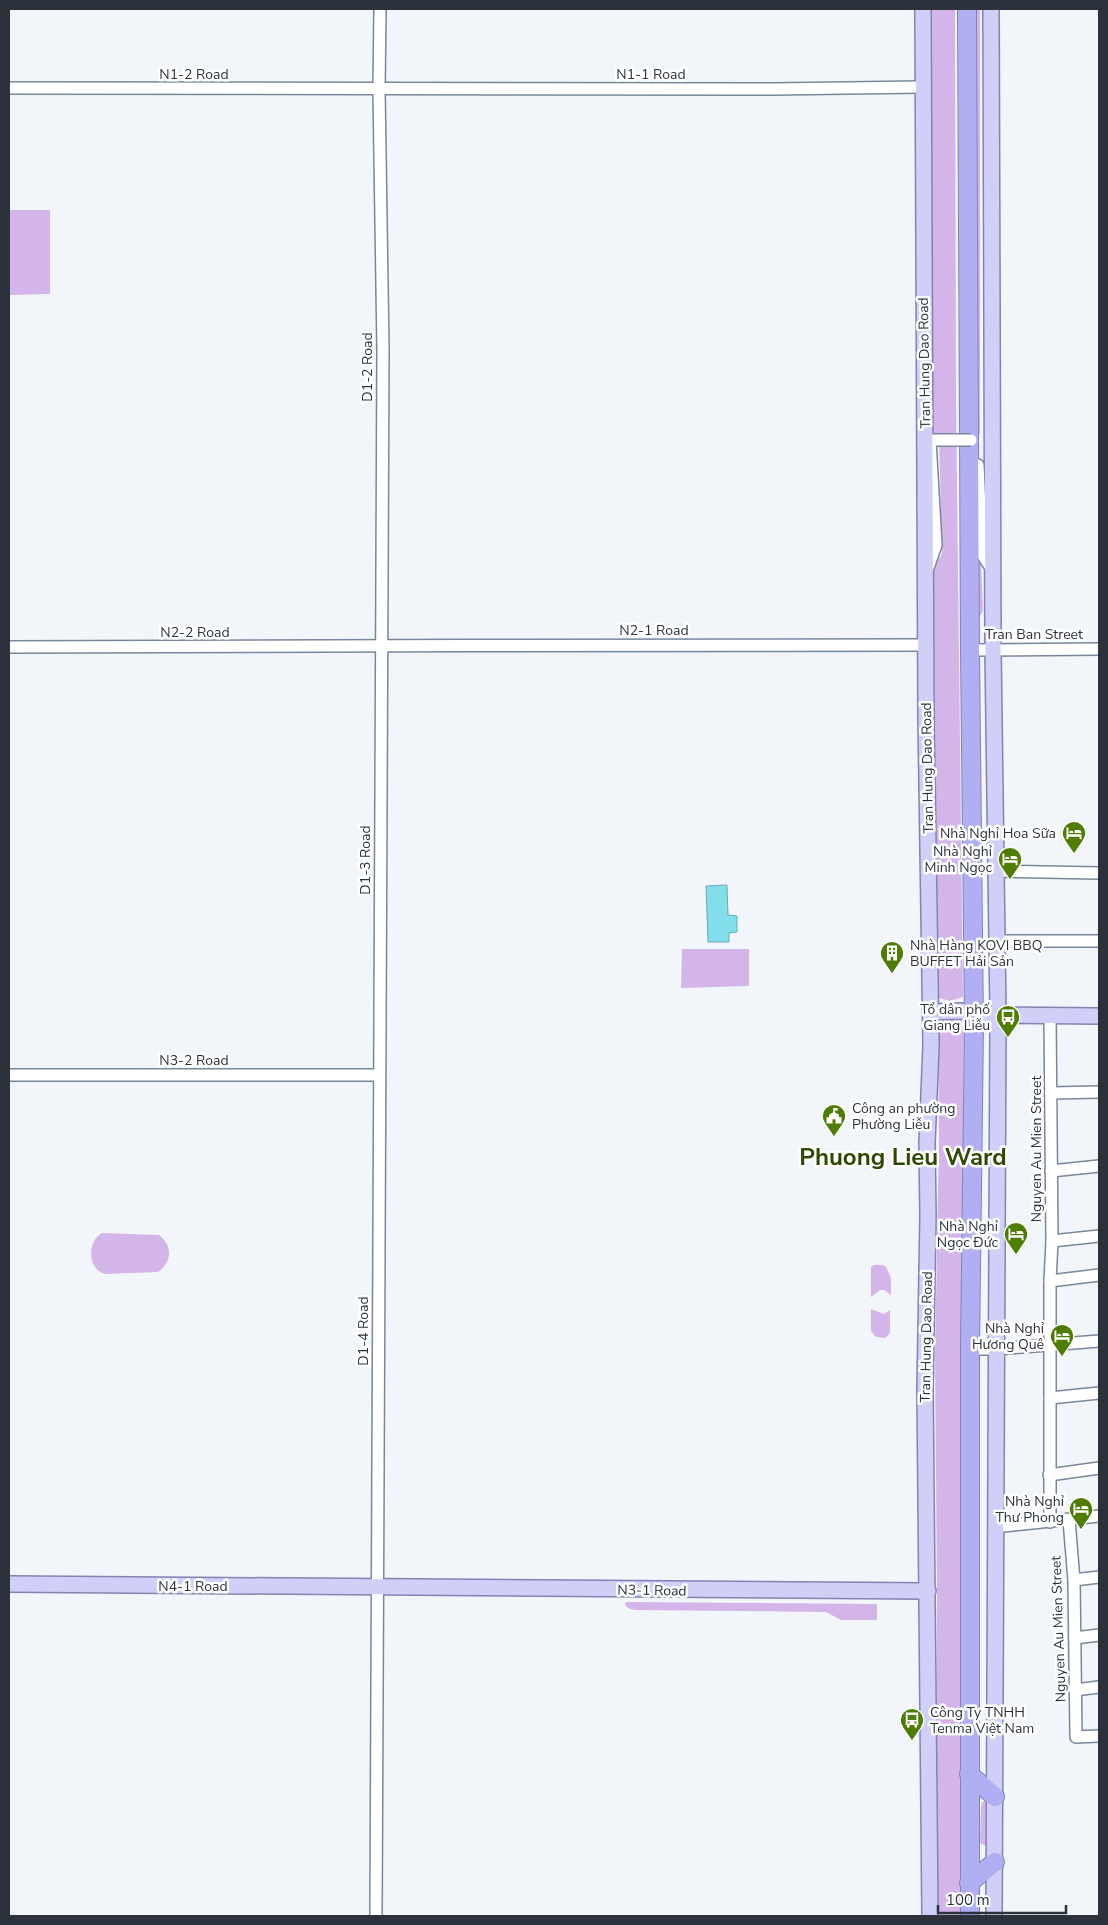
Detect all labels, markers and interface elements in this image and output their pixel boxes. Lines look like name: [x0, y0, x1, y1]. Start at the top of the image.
street label: N1-2 Road: [159, 65, 229, 84]
street label: N1-1 Road: [616, 65, 686, 84]
street label: Tran Hung Dao Road: [914, 297, 935, 429]
street label: D1-2 Road: [358, 332, 377, 402]
street label: N2-1 Road: [619, 621, 689, 640]
street label: N2-2 Road: [160, 623, 230, 642]
street label: Tran Ban Street: [985, 625, 1083, 644]
street label: Tran Hung Dao Road: [917, 702, 938, 834]
hotel icon: Nhà Nghỉ Hoa Sữa: [1061, 820, 1087, 854]
place label: Nhà Nghỉ Hoa Sữa: [940, 824, 1056, 843]
street label: D1-3 Road: [356, 825, 375, 895]
place label: Nhà Nghỉ Minh Ngọc: [924, 842, 993, 877]
hotel icon: Nhà Nghỉ Minh Ngọc: [997, 846, 1023, 880]
place label: Nhà Hàng KOVI BBQ BUFFET Hải Sản: [910, 936, 1043, 971]
building icon: Nhà Hàng KOVI BBQ BUFFET Hải Sản: [879, 940, 905, 974]
place label: Tổ dân phố Giang Liễu: [920, 1000, 990, 1035]
bus stop icon: Tổ dân phố Giang Liễu: [995, 1004, 1021, 1038]
street label: N3-2 Road: [159, 1051, 229, 1070]
street label: Nguyen Au Mien Street: [1027, 1076, 1046, 1222]
place label: Công an phường Phường Liễu: [852, 1099, 955, 1134]
public building icon: Công an phường Phường Liễu: [821, 1103, 847, 1137]
district label: Phuong Lieu Ward: [799, 1141, 1007, 1173]
place label: Nhà Nghỉ Ngọc Đức: [937, 1217, 999, 1252]
hotel icon: Nhà Nghỉ Ngọc Đức: [1003, 1221, 1029, 1255]
street label: Tran Hung Dao Road: [916, 1271, 937, 1403]
street label: D1-4 Road: [354, 1296, 373, 1366]
place label: Nhà Nghỉ Hương Quê: [972, 1319, 1045, 1354]
hotel icon: Nhà Nghỉ Hương Quê: [1049, 1323, 1075, 1357]
place label: Nhà Nghỉ Thư Phong: [995, 1492, 1065, 1527]
hotel icon: Nhà Nghỉ Thư Phong: [1068, 1496, 1094, 1530]
street label: Nguyen Au Mien Street: [1046, 1555, 1071, 1703]
street label: N4-1 Road: [158, 1577, 228, 1596]
street label: N3-1 Road: [617, 1580, 687, 1601]
place label: Công Ty TNHH Tenma Việt Nam: [930, 1703, 1034, 1738]
bus stop icon: Công Ty TNHH Tenma Việt Nam: [899, 1707, 925, 1741]
scale bar: [938, 1882, 1066, 1914]
text: 100 m: [946, 1890, 990, 1910]

